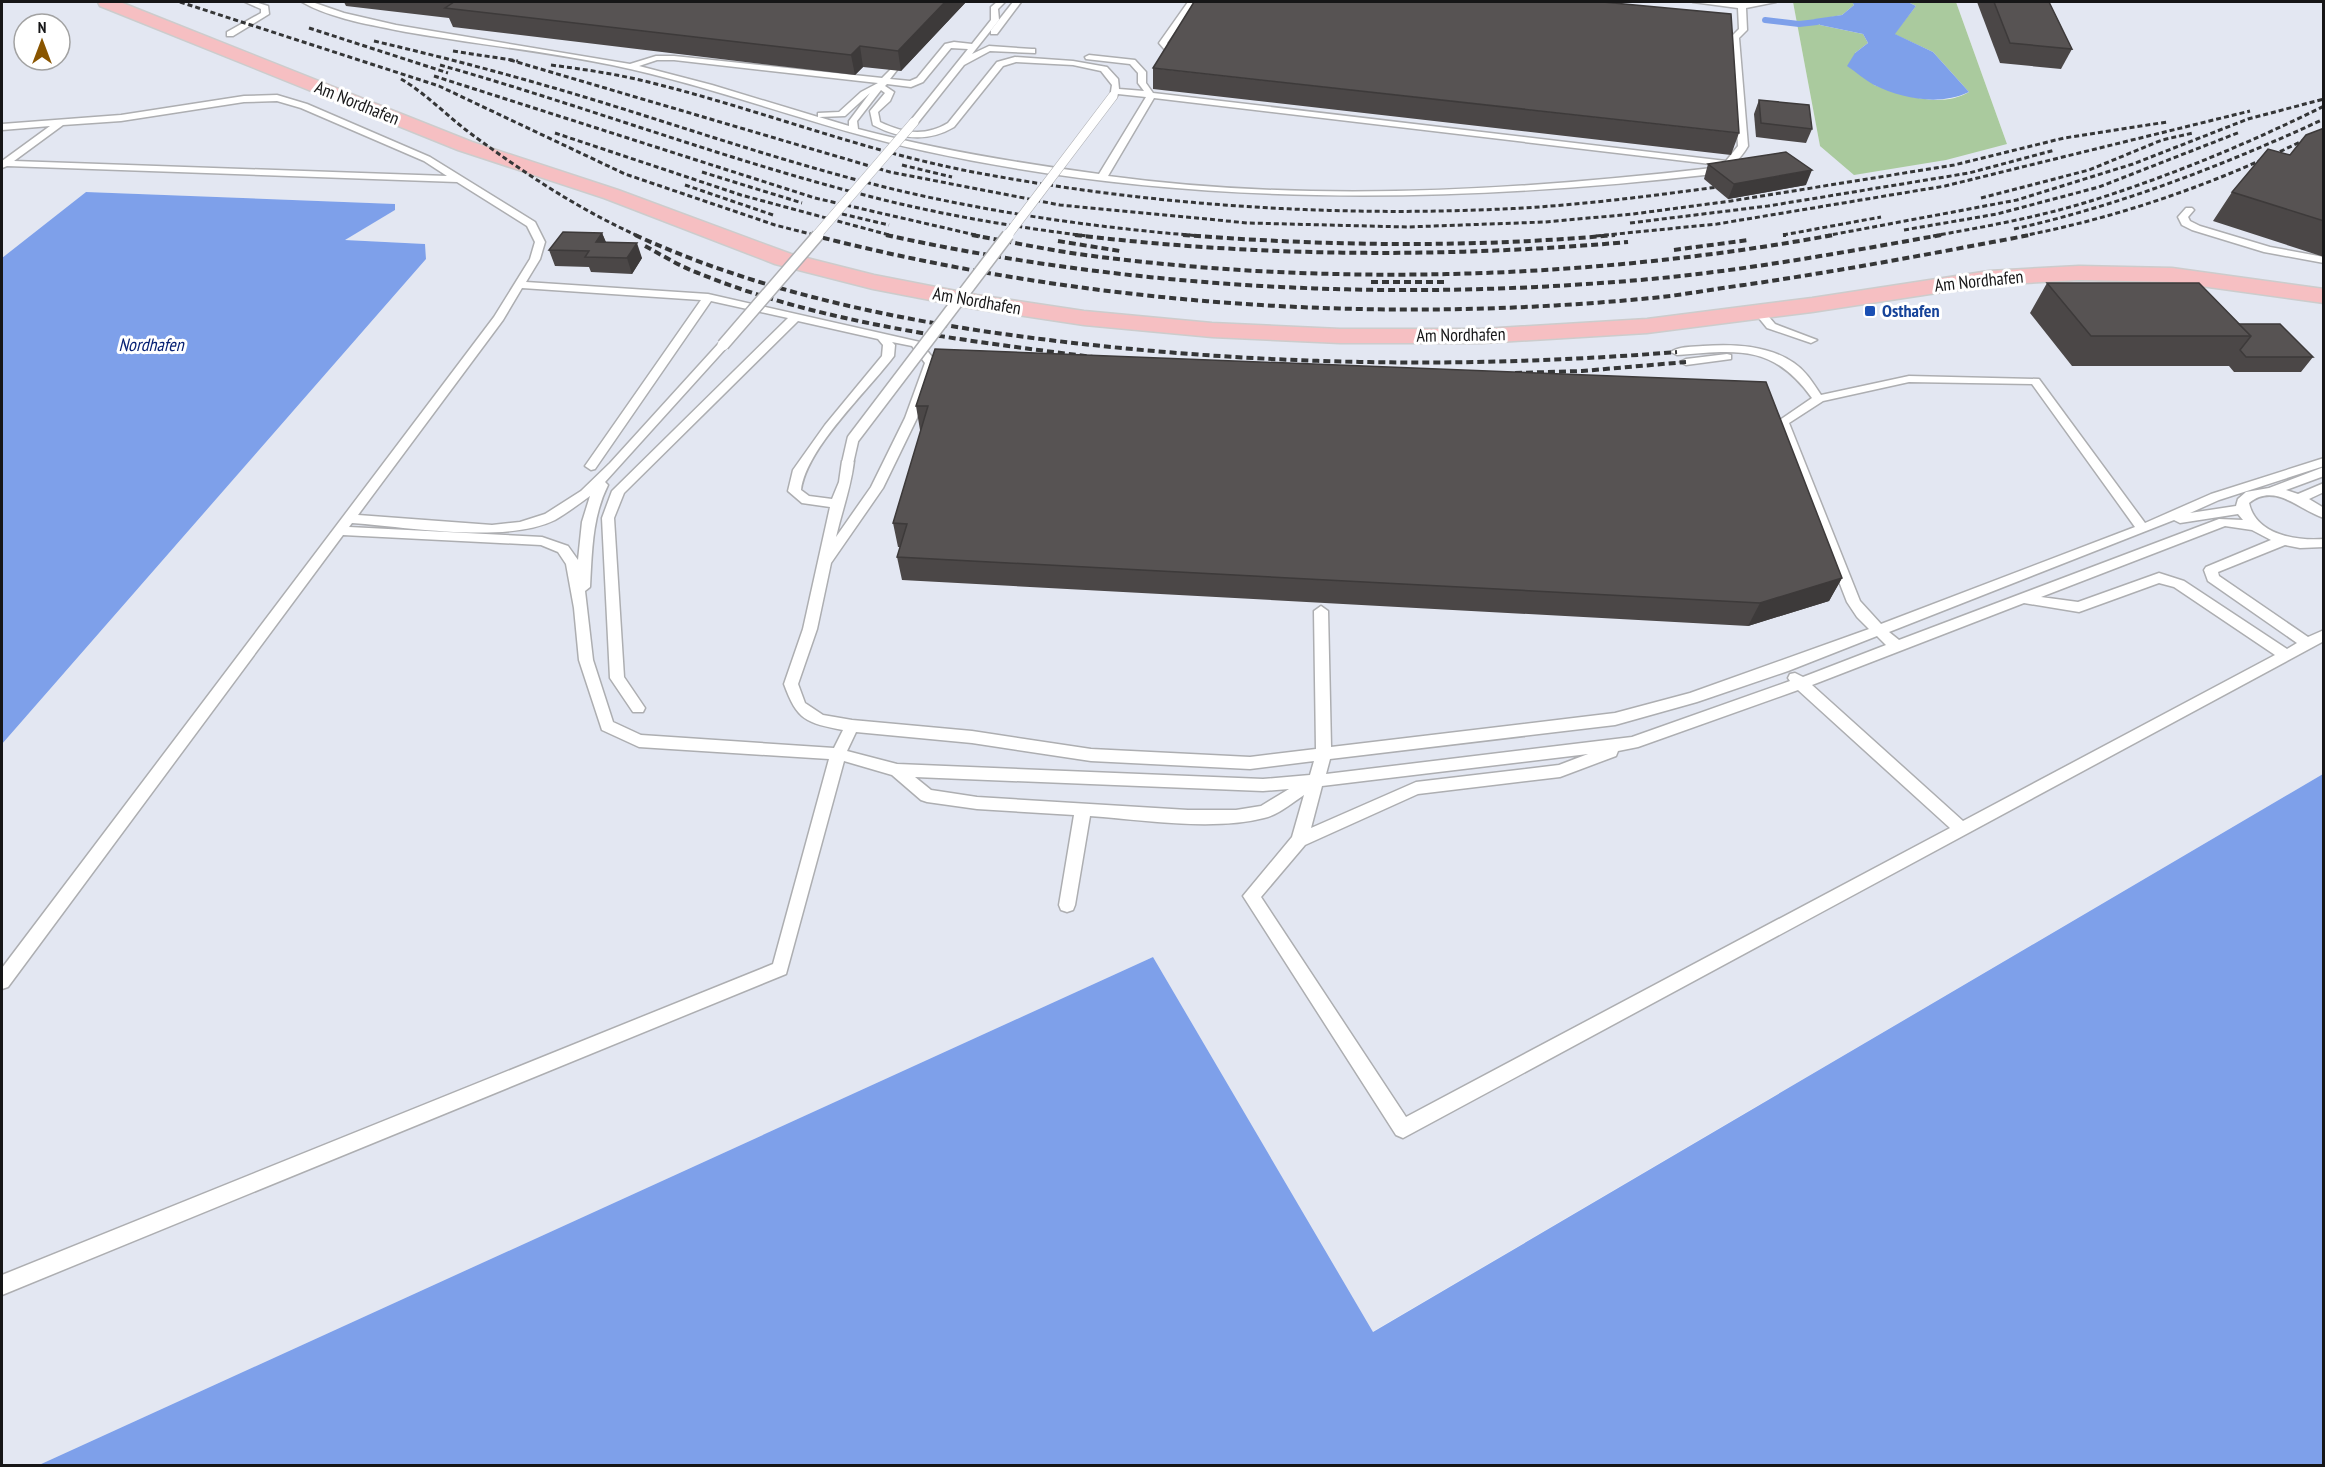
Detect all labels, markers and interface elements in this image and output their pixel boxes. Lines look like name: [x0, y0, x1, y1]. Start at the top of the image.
north arrow: [12, 12, 72, 72]
text: N: [38, 17, 46, 37]
street label: Am Nordhafen: [312, 75, 403, 130]
street label: Am Nordhafen: [1933, 264, 2024, 297]
street label: Am Nordhafen: [931, 281, 1023, 320]
place label: Osthafen: [1882, 299, 1940, 322]
marker: Osthafen: [1863, 304, 1877, 318]
street label: Am Nordhafen: [1416, 322, 1506, 347]
water label: Nordhafen: [118, 333, 185, 356]

